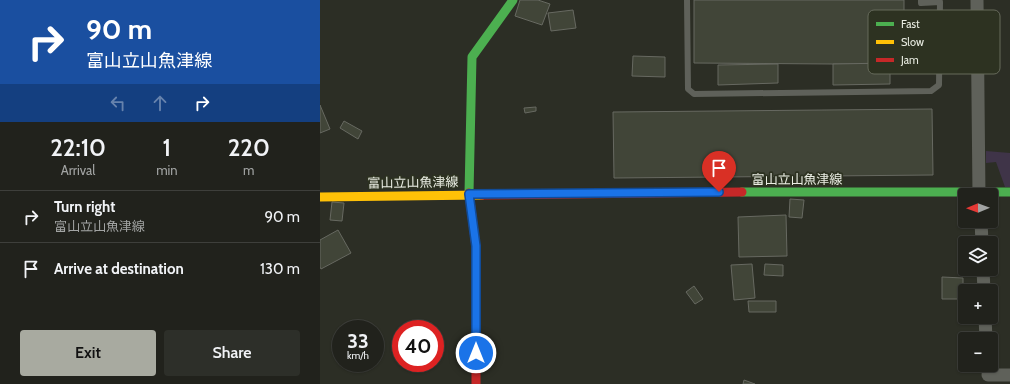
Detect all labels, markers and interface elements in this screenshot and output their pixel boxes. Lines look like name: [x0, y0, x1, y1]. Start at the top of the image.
legend: [868, 10, 1000, 74]
text: 90 m: [86, 12, 152, 46]
icon: right: [20, 16, 72, 68]
text: Fast: [901, 17, 920, 31]
text: Slow: [901, 35, 924, 49]
text: 富山立山魚津線: [86, 50, 212, 72]
text: Jam: [900, 53, 919, 67]
icon: left: [107, 92, 129, 114]
icon: ahead: [149, 92, 171, 114]
icon: right: [191, 92, 213, 114]
text: 22:10: [50, 133, 106, 162]
text: 1: [163, 133, 171, 162]
text: 220: [228, 133, 270, 162]
pin: [702, 151, 736, 192]
icon: arrive: [708, 157, 730, 179]
text: Arrival: [61, 162, 95, 178]
text: min: [156, 162, 178, 178]
text: m: [243, 162, 254, 178]
street label: 富山立山魚津線: [751, 171, 843, 187]
street label: 富山立山魚津線: [367, 173, 459, 191]
north arrow: [958, 188, 998, 228]
map controls: [958, 188, 998, 372]
text: Turn right: [54, 198, 115, 216]
icon: right: [20, 206, 42, 228]
text: 90 m: [264, 208, 300, 226]
text: 富山立山魚津線: [54, 218, 145, 234]
button: layers: [958, 236, 998, 276]
icon: arrive: [20, 258, 42, 280]
text: Arrive at destination: [54, 260, 184, 278]
text: 130 m: [260, 260, 300, 278]
button: +: [958, 284, 998, 324]
speed limit sign: 40: [392, 320, 444, 372]
text: 33: [347, 329, 369, 353]
button: Exit: [20, 330, 156, 376]
button: Share: [164, 330, 300, 376]
position arrow: [455, 332, 497, 374]
button: −: [958, 332, 998, 372]
text: km/h: [347, 349, 369, 362]

